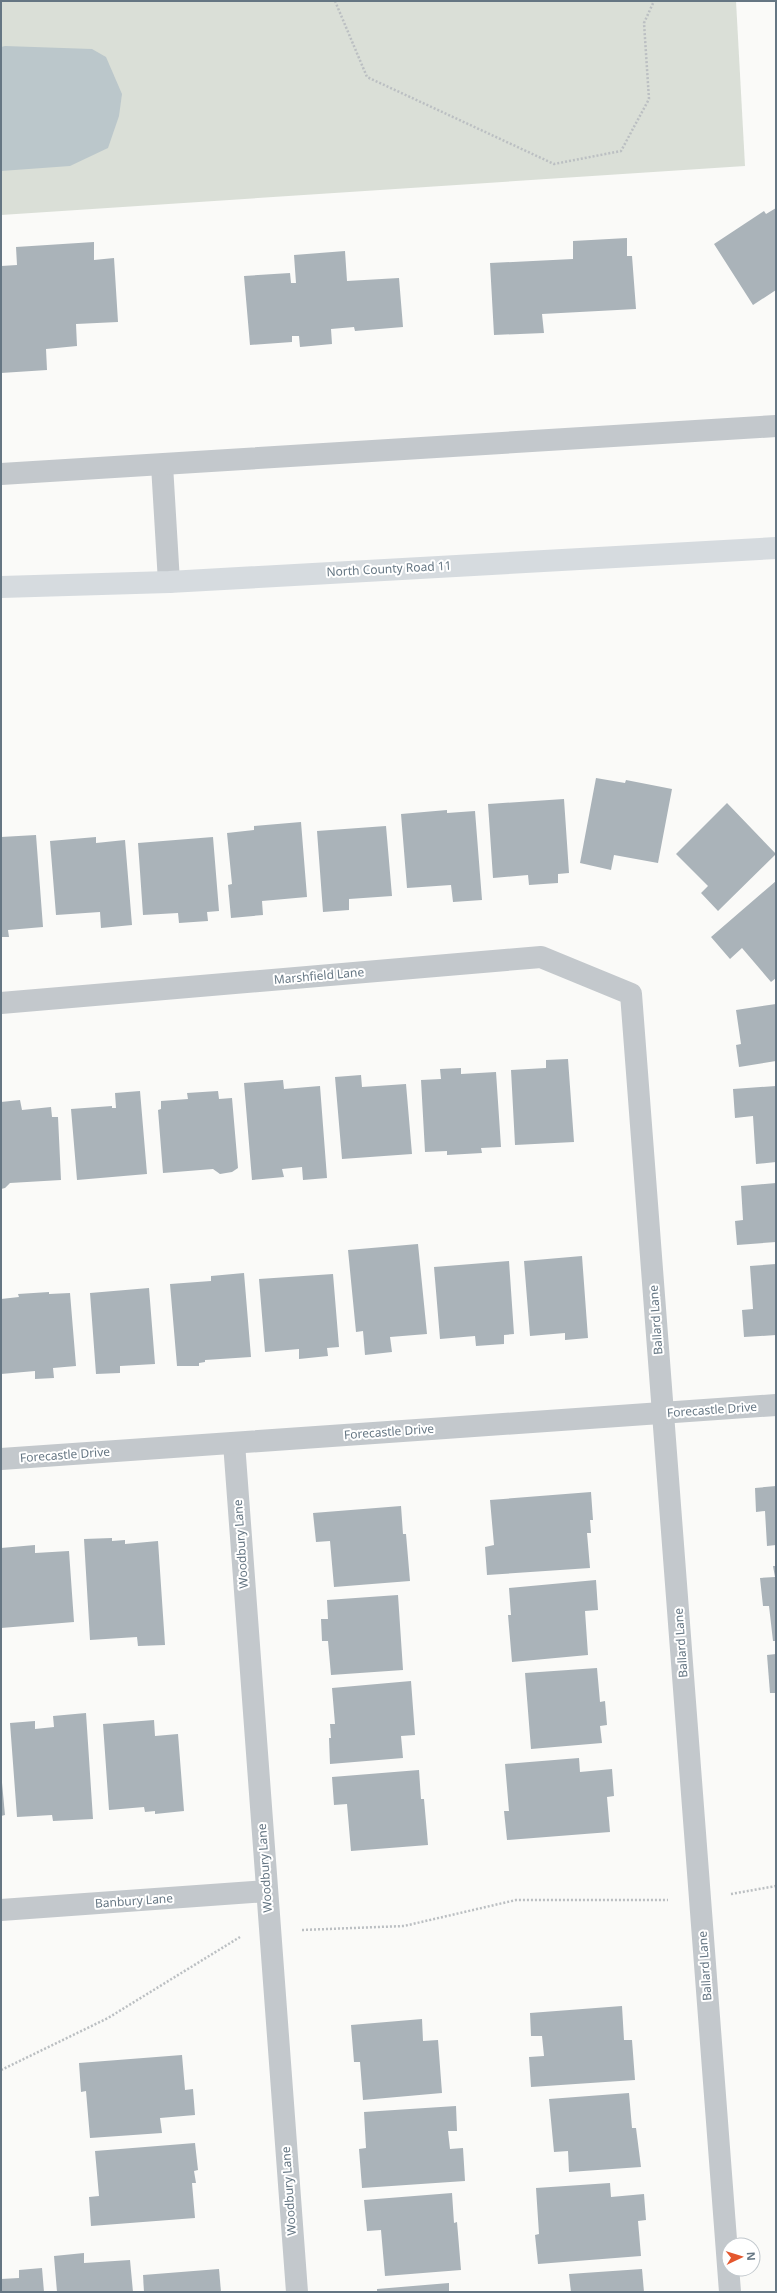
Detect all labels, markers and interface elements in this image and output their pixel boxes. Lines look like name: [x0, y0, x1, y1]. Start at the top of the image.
street label: North County Road 11: [326, 557, 452, 580]
street label: Marshfield Lane: [273, 963, 365, 988]
street label: Ballard Lane: [645, 1284, 666, 1355]
street label: Forecastle Drive: [666, 1398, 758, 1421]
street label: Forecastle Drive: [343, 1420, 435, 1443]
street label: Forecastle Drive: [19, 1443, 111, 1466]
street label: Woodbury Lane: [229, 1499, 252, 1589]
street label: Ballard Lane: [670, 1607, 691, 1678]
street label: Woodbury Lane: [253, 1823, 276, 1913]
street label: Banbury Lane: [94, 1889, 174, 1912]
street label: Ballard Lane: [694, 1930, 715, 2001]
street label: Woodbury Lane: [277, 2146, 300, 2236]
north arrow: [721, 2237, 761, 2277]
text: N: [744, 2251, 759, 2261]

